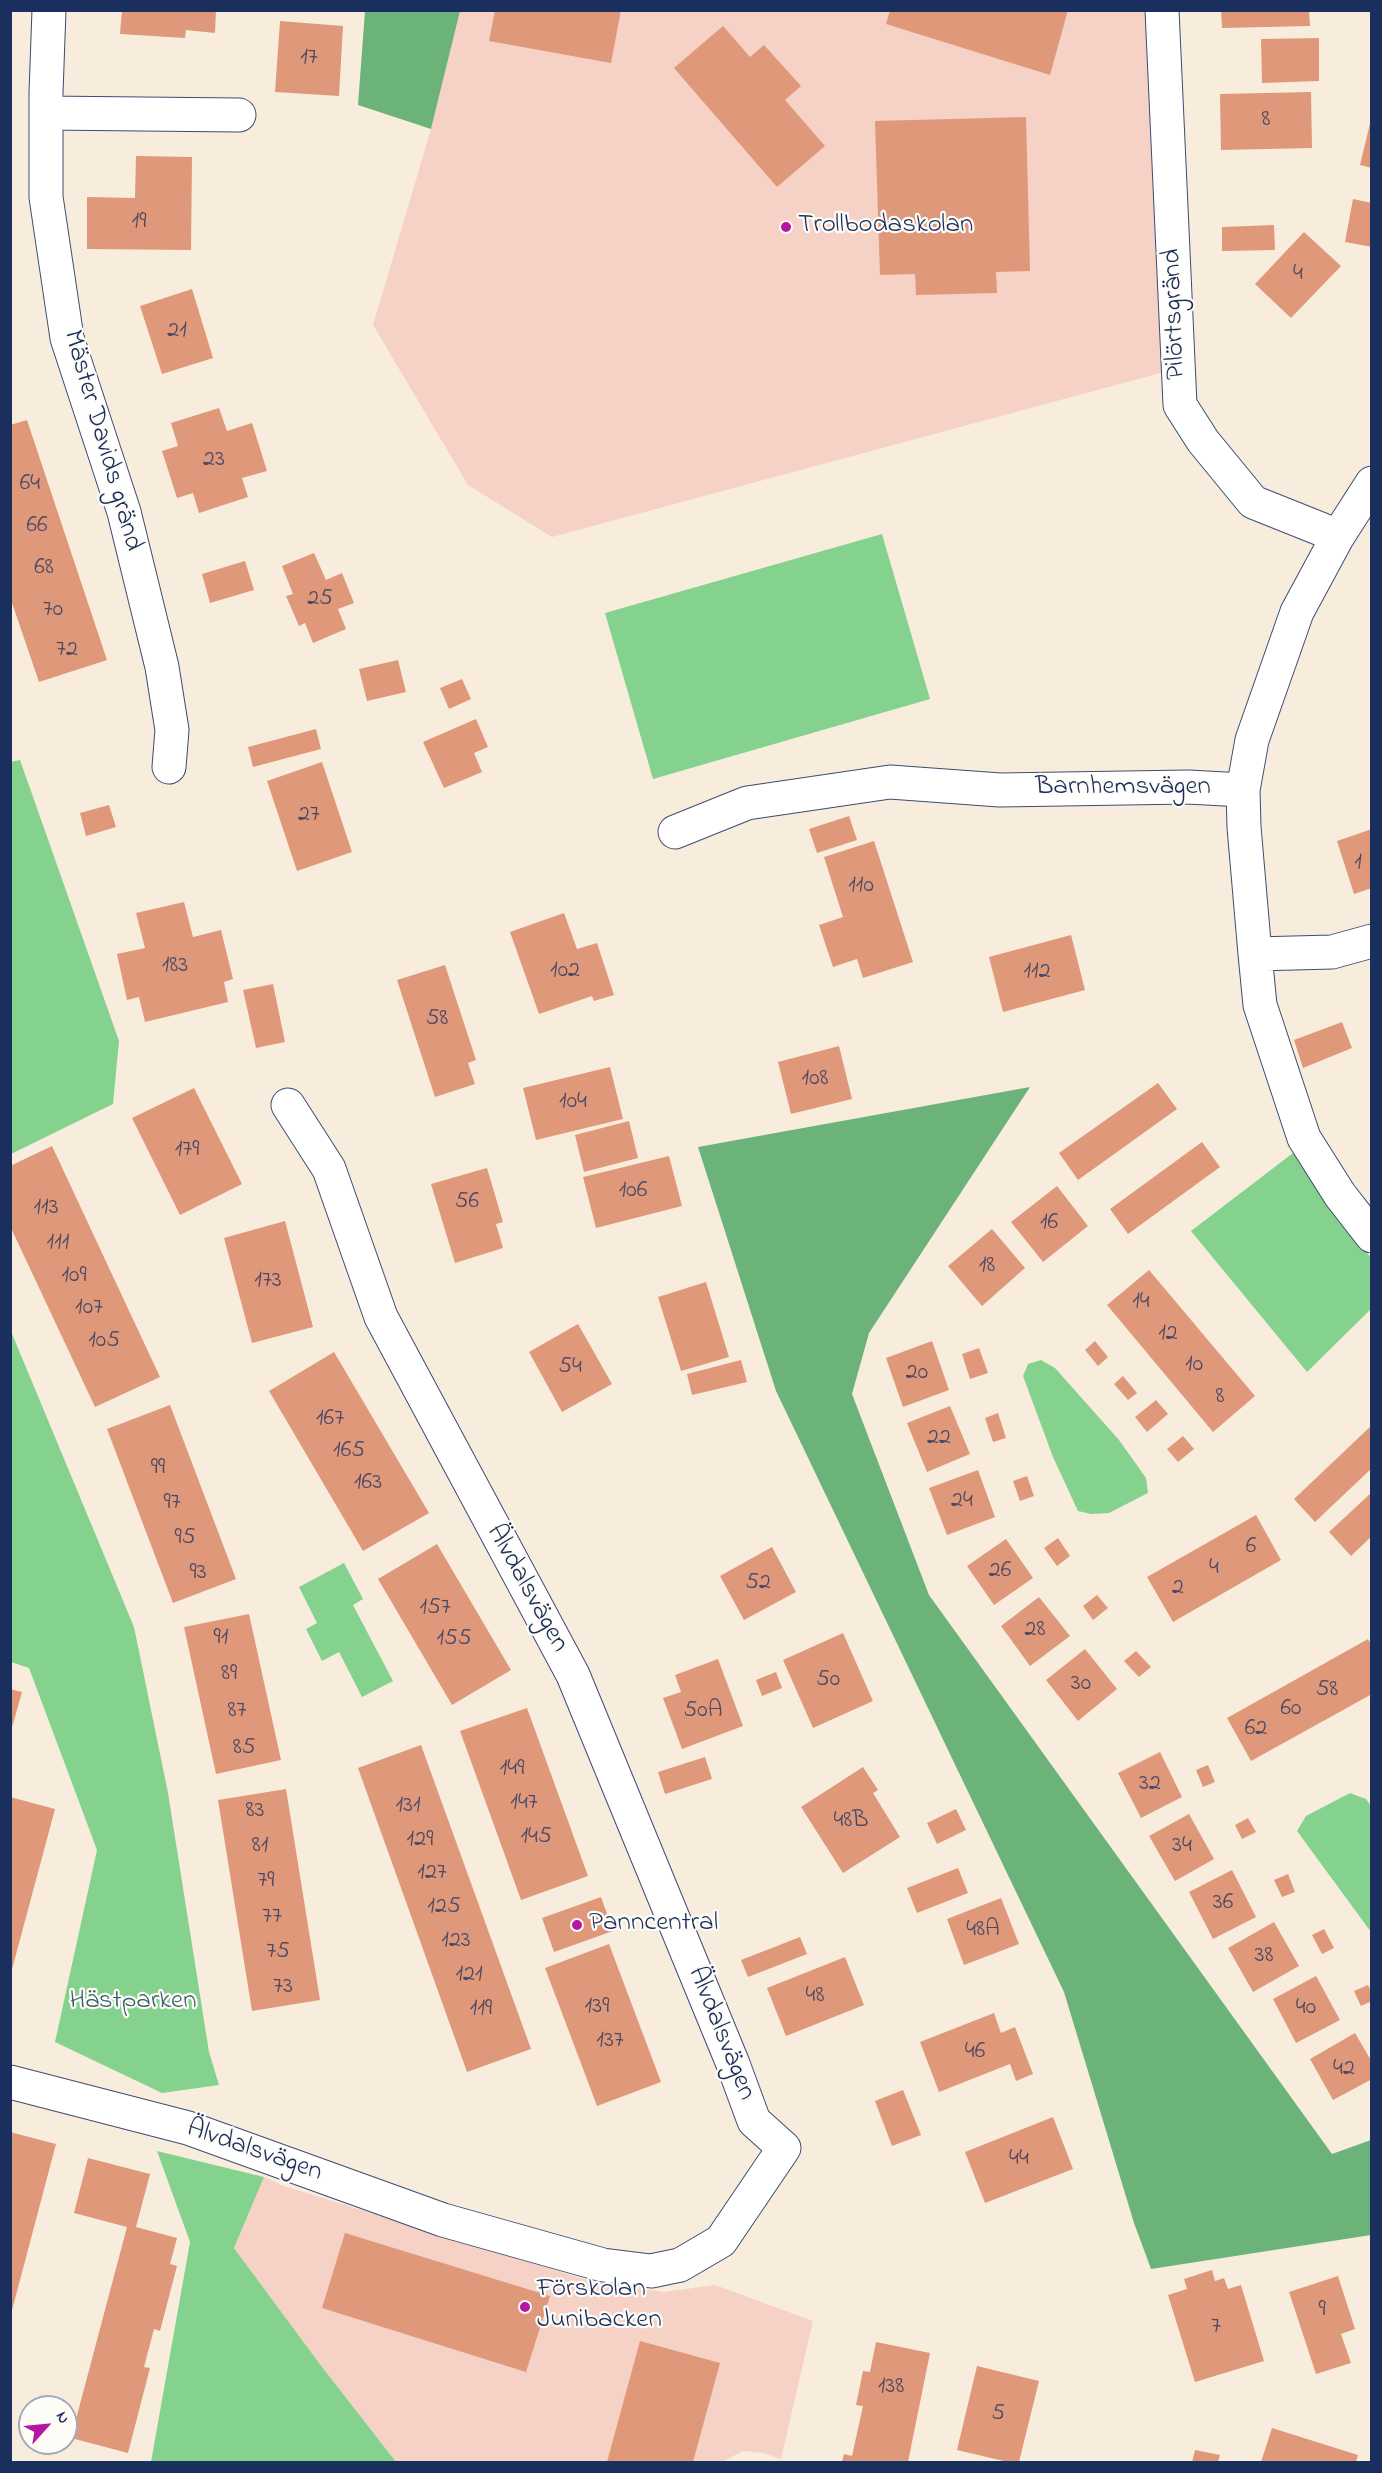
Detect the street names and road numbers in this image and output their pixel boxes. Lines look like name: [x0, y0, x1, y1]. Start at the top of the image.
street label: Pilörtsgränd: [1158, 248, 1194, 380]
street label: Mäster Davids gränd: [54, 327, 148, 555]
street label: Barnhemsvägen: [1035, 773, 1211, 805]
street label: Älvdalsvägen: [478, 1519, 574, 1659]
street label: Älvdalsvägen: [679, 1962, 761, 2106]
street label: Älvdalsvägen: [182, 2114, 326, 2190]

